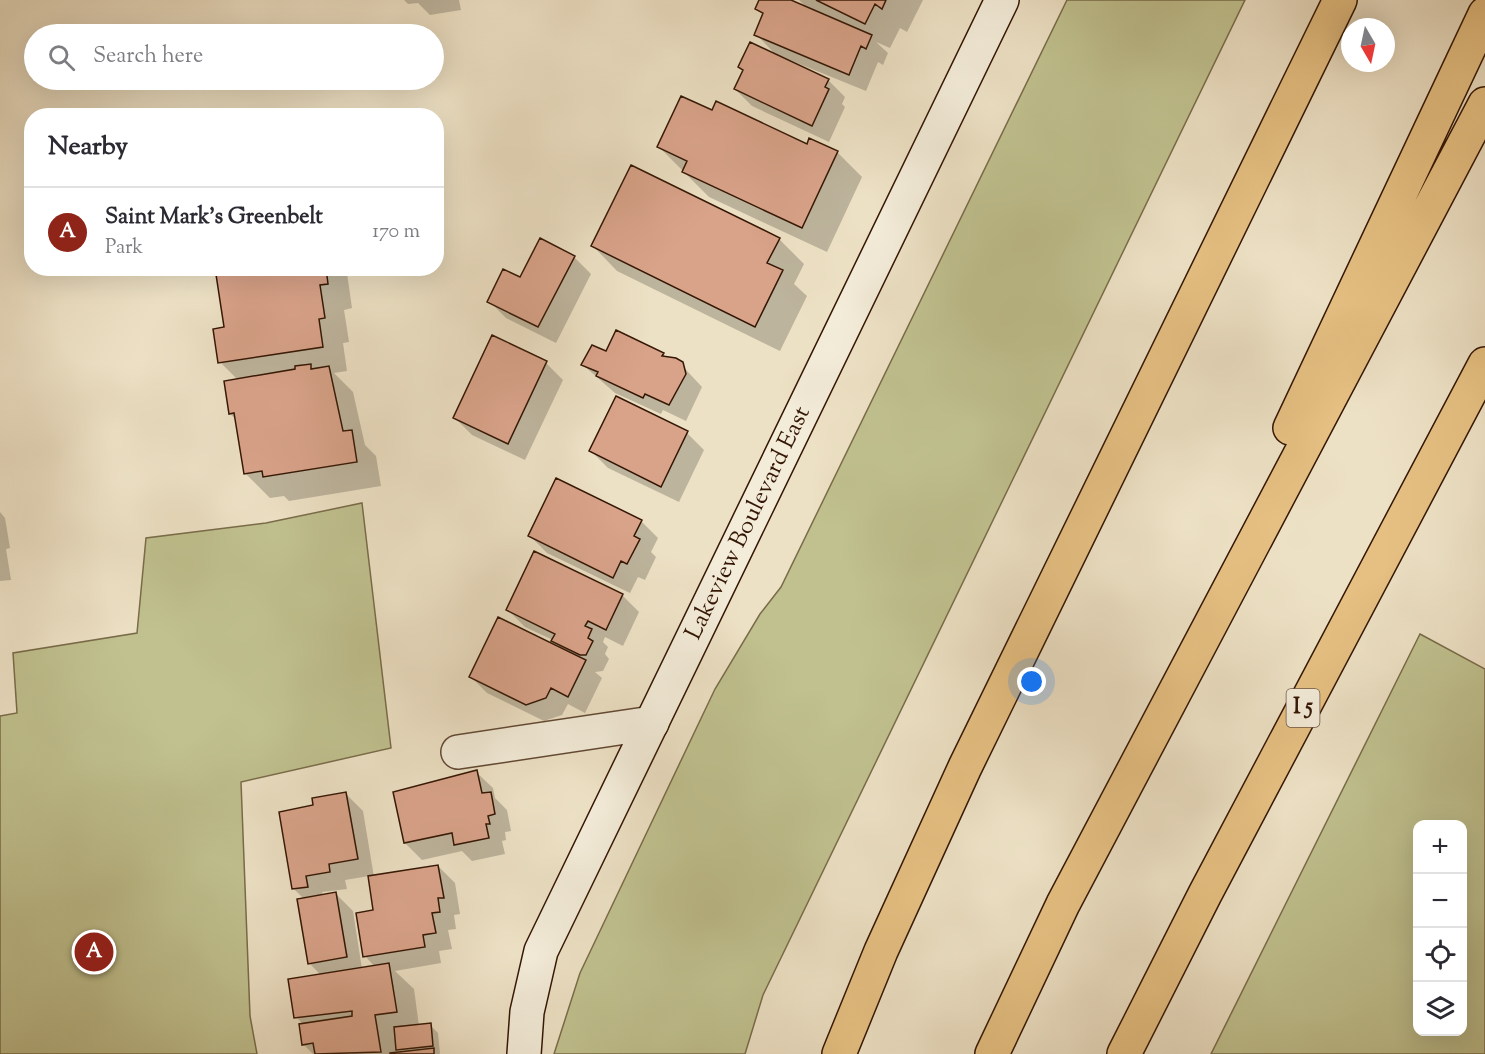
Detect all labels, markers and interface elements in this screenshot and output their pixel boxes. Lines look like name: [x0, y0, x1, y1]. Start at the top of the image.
north arrow: [1341, 18, 1395, 72]
search box: [24, 24, 444, 90]
icon: search: [45, 41, 78, 74]
text: Search here: [93, 41, 203, 73]
text: Nearby: [48, 129, 128, 166]
text: Saint Mark's Greenbelt: [105, 202, 323, 234]
text: A: [59, 218, 76, 247]
text: 170 m: [372, 218, 420, 247]
text: Park: [105, 234, 143, 263]
street label: Lakeview Boulevard East: [677, 401, 819, 646]
your location: [1017, 667, 1046, 696]
road number: I 5: [1286, 689, 1320, 727]
map controls: [1413, 820, 1467, 1036]
button: +: [1413, 820, 1467, 874]
button: −: [1413, 874, 1467, 928]
button: locate: [1413, 928, 1467, 982]
pin: A: [74, 930, 113, 974]
button: layers: [1413, 982, 1467, 1036]

